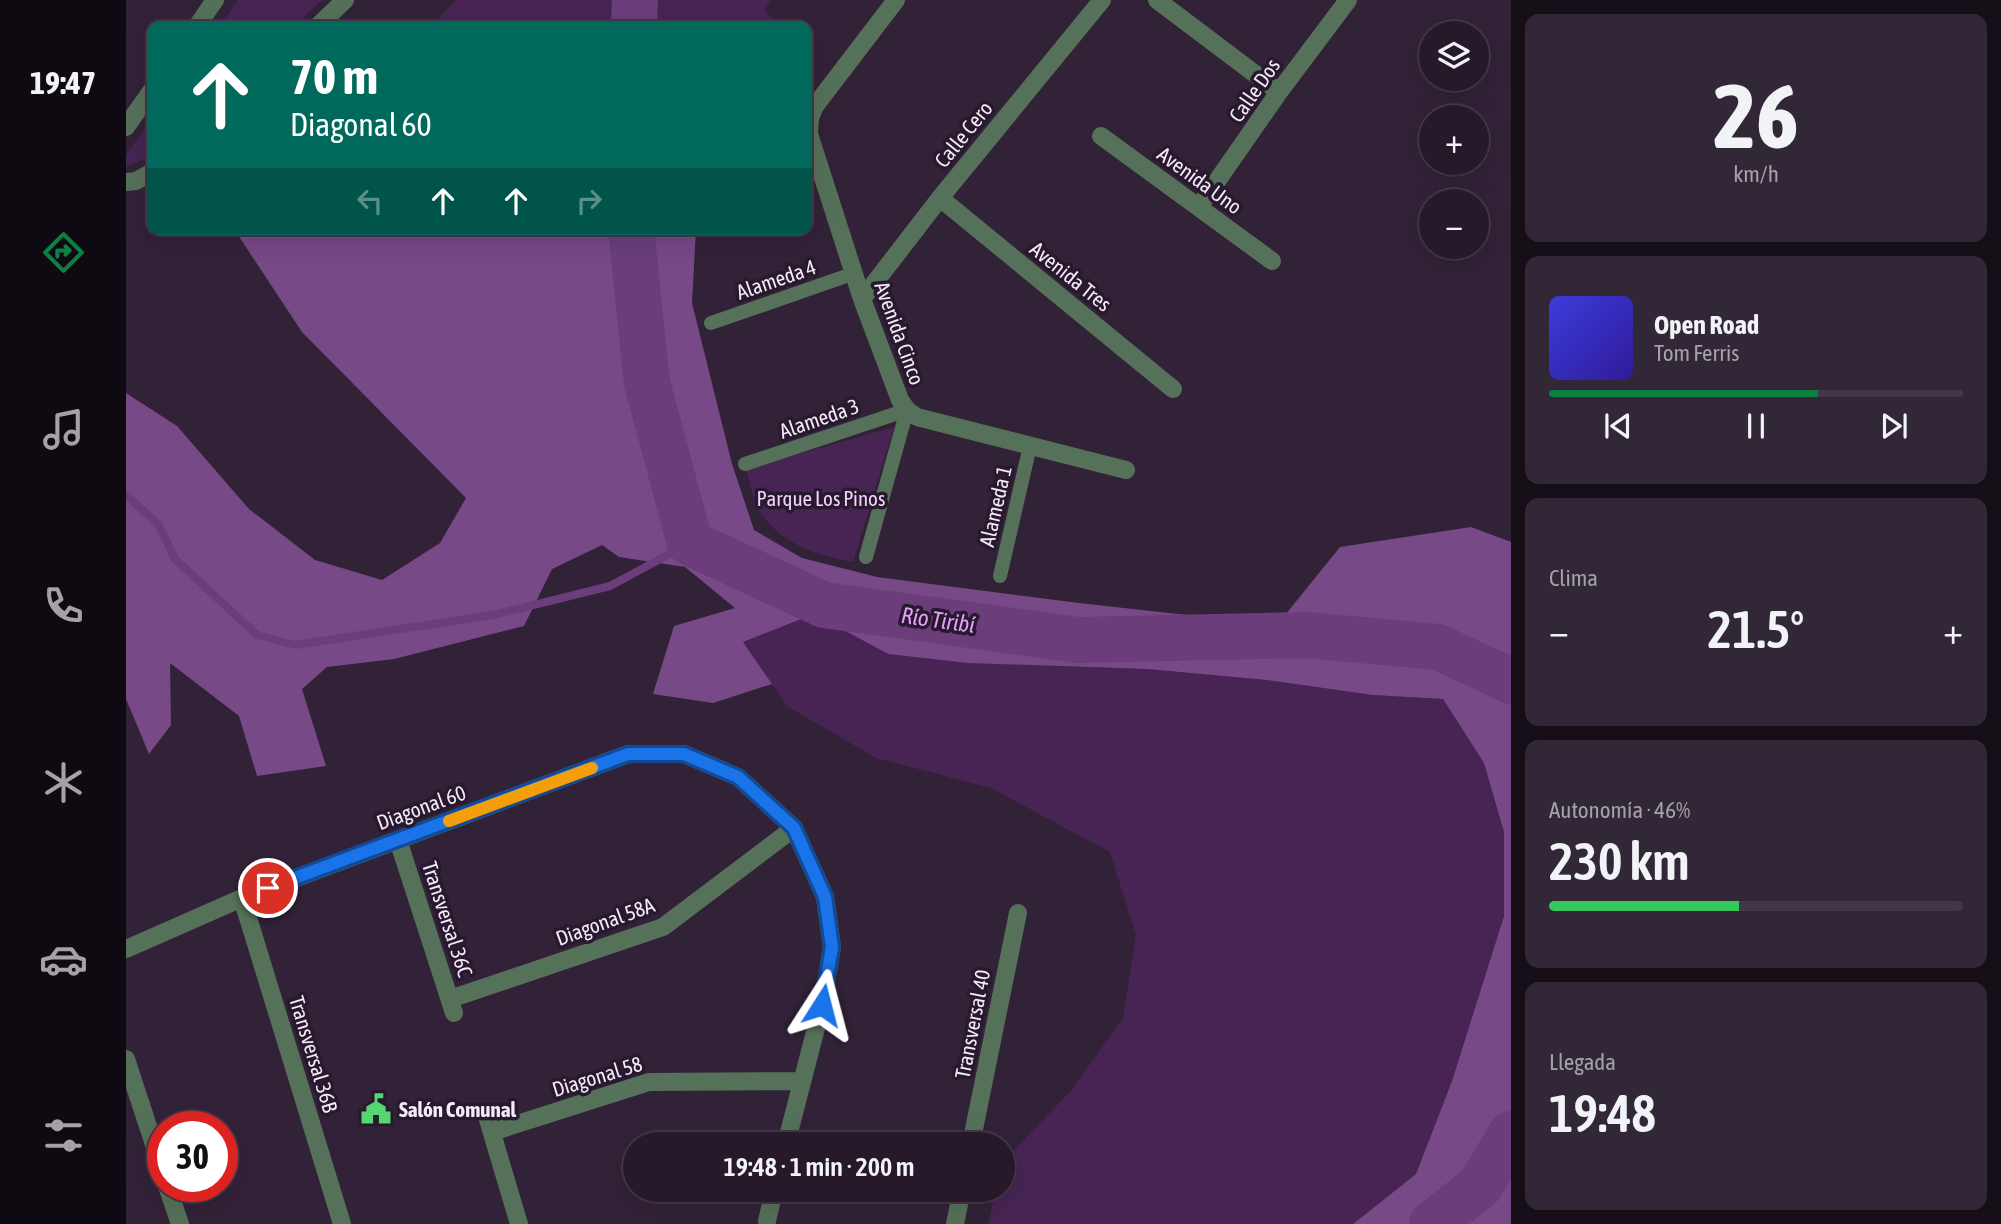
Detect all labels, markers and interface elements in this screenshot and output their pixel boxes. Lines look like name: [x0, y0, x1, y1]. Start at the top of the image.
map controls: [1419, 21, 1489, 259]
button: layers: [1419, 21, 1489, 91]
text: 70 m: [290, 48, 378, 104]
icon: ahead: [175, 49, 266, 140]
street label: Calle Dos: [1224, 54, 1284, 126]
text: 26: [1713, 63, 1799, 167]
text: 19:47: [30, 64, 96, 101]
street label: Calle Cero: [929, 96, 997, 172]
button: +: [1419, 105, 1489, 175]
text: Diagonal 60: [290, 106, 432, 143]
street label: Avenida Uno: [1153, 141, 1247, 219]
text: km/h: [1733, 161, 1779, 187]
icon: left: [351, 182, 389, 220]
icon: ahead: [424, 182, 462, 220]
icon: ahead: [497, 182, 535, 220]
icon: right: [570, 182, 608, 220]
button: −: [1419, 189, 1489, 259]
icon: directions: [39, 228, 88, 277]
street label: Avenida Tres: [1026, 236, 1116, 316]
street label: Alameda 4: [733, 254, 819, 304]
street label: Avenida Cinco: [870, 278, 930, 388]
text: Open Road: [1654, 310, 1759, 340]
text: Tom Ferris: [1654, 340, 1739, 366]
street label: Alameda 3: [776, 393, 862, 443]
icon: music: [39, 405, 88, 454]
icon: previous: [1599, 407, 1637, 445]
icon: pause: [1737, 407, 1775, 445]
icon: next: [1875, 407, 1913, 445]
street label: Alameda 1: [974, 463, 1016, 549]
park label: Parque Los Pinos: [757, 486, 885, 510]
text: Clima: [1549, 565, 1598, 591]
icon: phone: [39, 581, 88, 630]
text: 21.5°: [1708, 599, 1804, 659]
water label: Río Tiribí: [900, 602, 977, 638]
text: −: [1549, 609, 1569, 652]
text: +: [1943, 609, 1963, 652]
icon: climate: [39, 758, 88, 807]
street label: Diagonal 60: [373, 780, 469, 834]
text: Autonomía · 46%: [1549, 797, 1690, 823]
text: 230 km: [1549, 831, 1690, 891]
pin: [238, 858, 298, 918]
street label: Transversal 36C: [418, 858, 478, 980]
icon: arrive: [249, 869, 287, 907]
street label: Diagonal 58A: [552, 892, 658, 950]
icon: car: [39, 935, 88, 984]
street label: Transversal 40: [950, 967, 994, 1081]
position arrow: [785, 968, 859, 1042]
street label: Transversal 36B: [285, 993, 343, 1115]
text: Llegada: [1549, 1049, 1616, 1075]
street label: Diagonal 58: [549, 1051, 645, 1101]
text: 19:48: [1549, 1083, 1656, 1143]
public building icon: Salón Comunal: [359, 1092, 393, 1126]
place label: Salón Comunal: [399, 1097, 516, 1121]
icon: filters: [39, 1111, 88, 1160]
speed limit sign: 30: [147, 1111, 238, 1202]
text: 19:48 · 1 min · 200 m: [724, 1152, 914, 1182]

